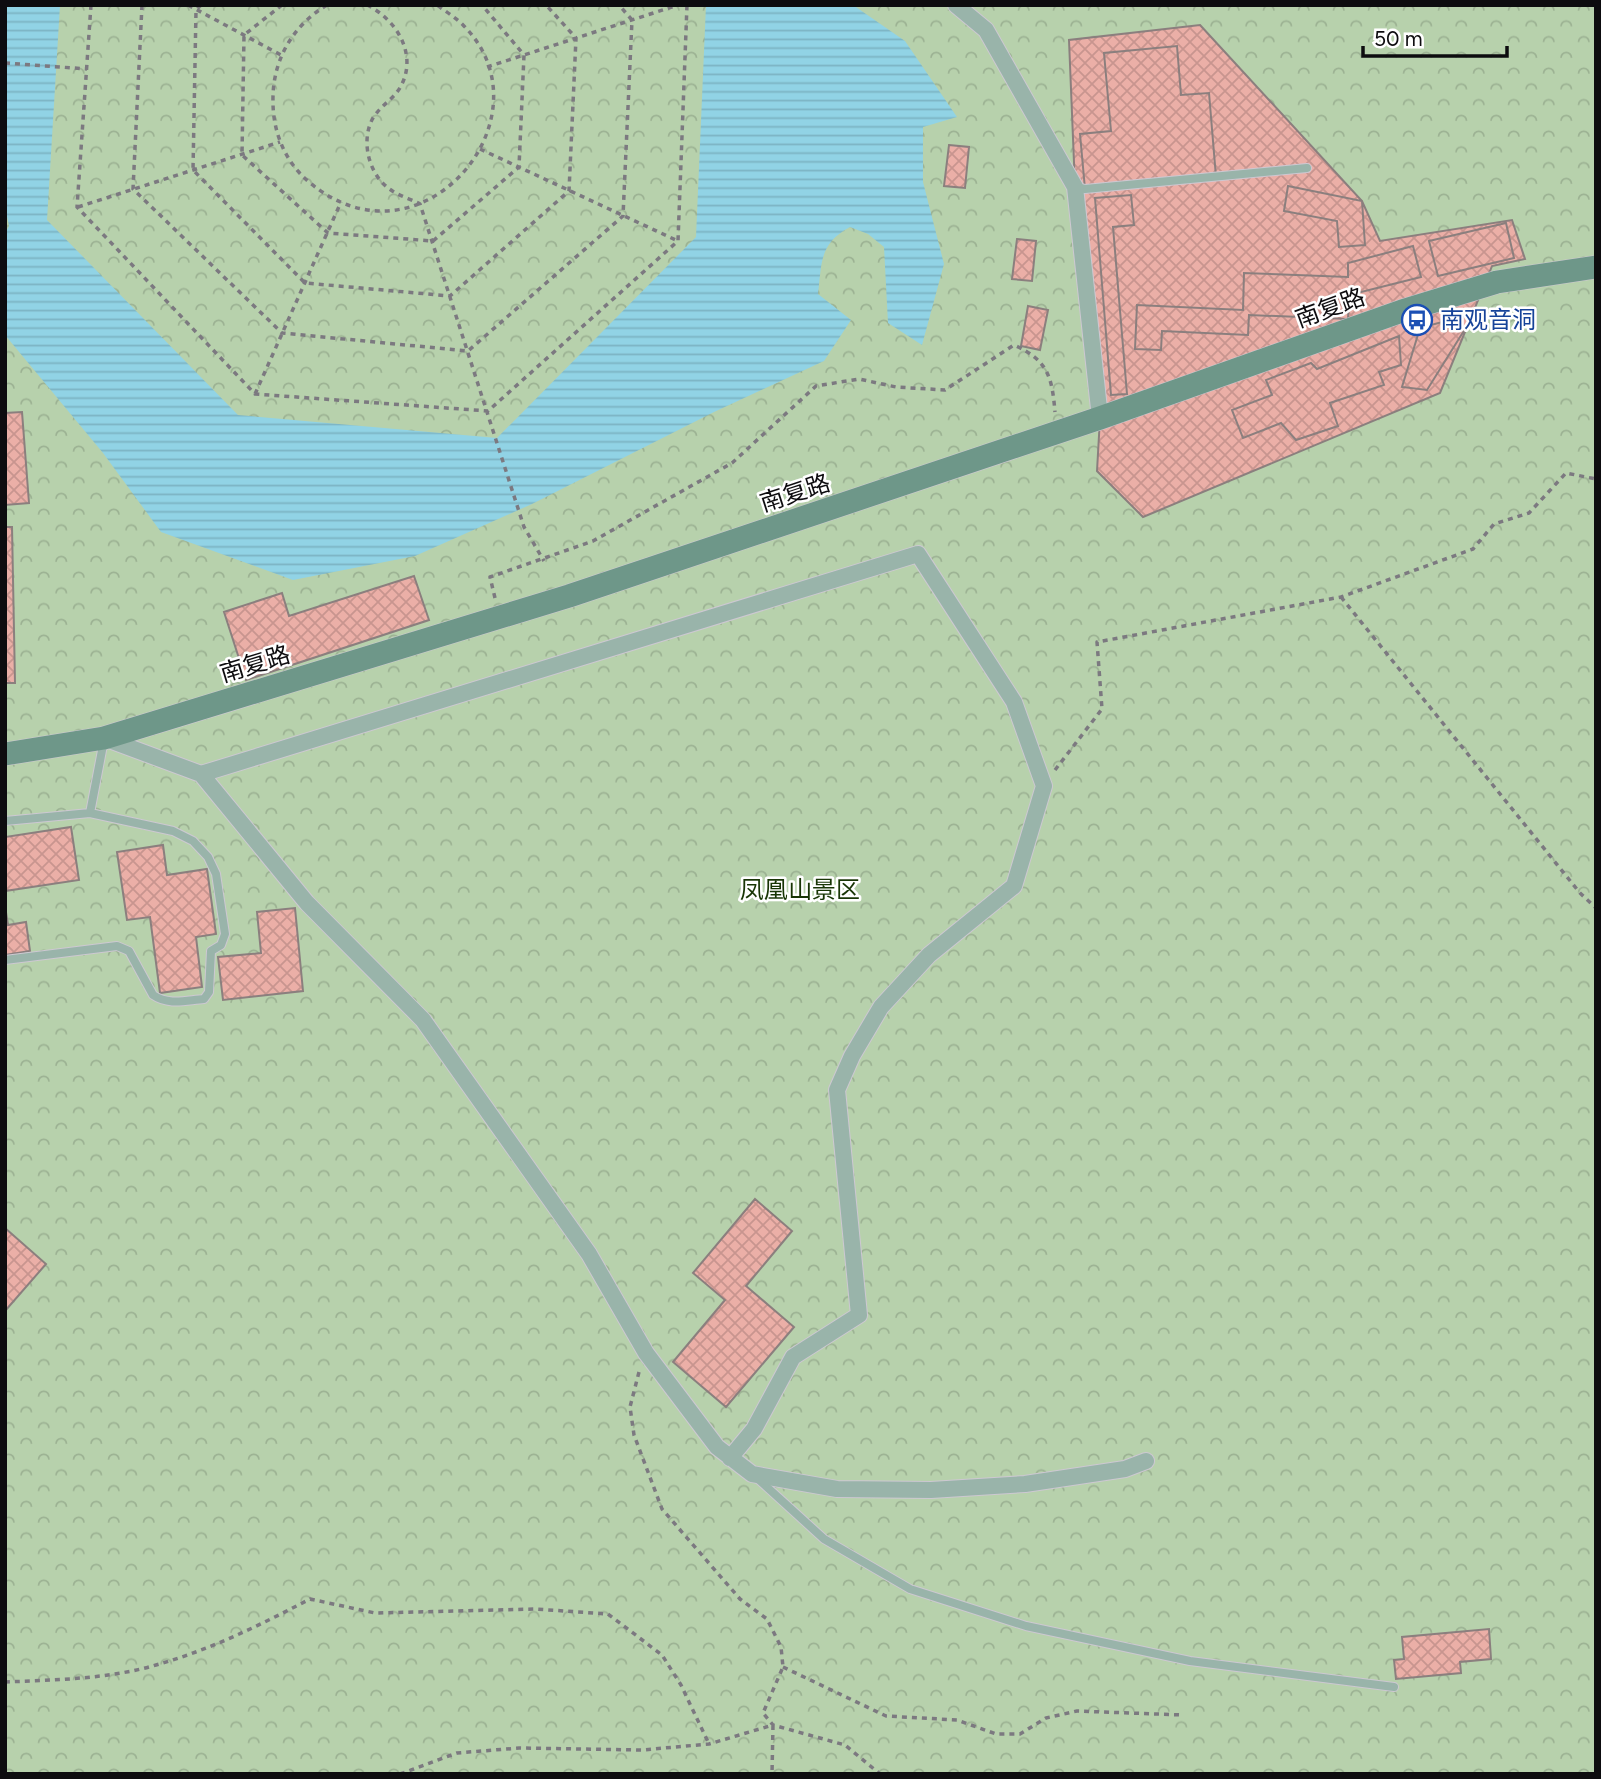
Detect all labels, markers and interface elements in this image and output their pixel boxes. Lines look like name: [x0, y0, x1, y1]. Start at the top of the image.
scale bar: [1363, 14, 1506, 58]
text: 50 m: [1374, 26, 1423, 51]
street label: 南复路: [1291, 282, 1369, 333]
bus stop icon: 南观音洞: [1400, 303, 1434, 337]
place label: 南观音洞: [1440, 305, 1536, 334]
street label: 南复路: [756, 468, 834, 517]
street label: 南复路: [216, 639, 294, 688]
park label: 凤凰山景区: [740, 875, 860, 904]

